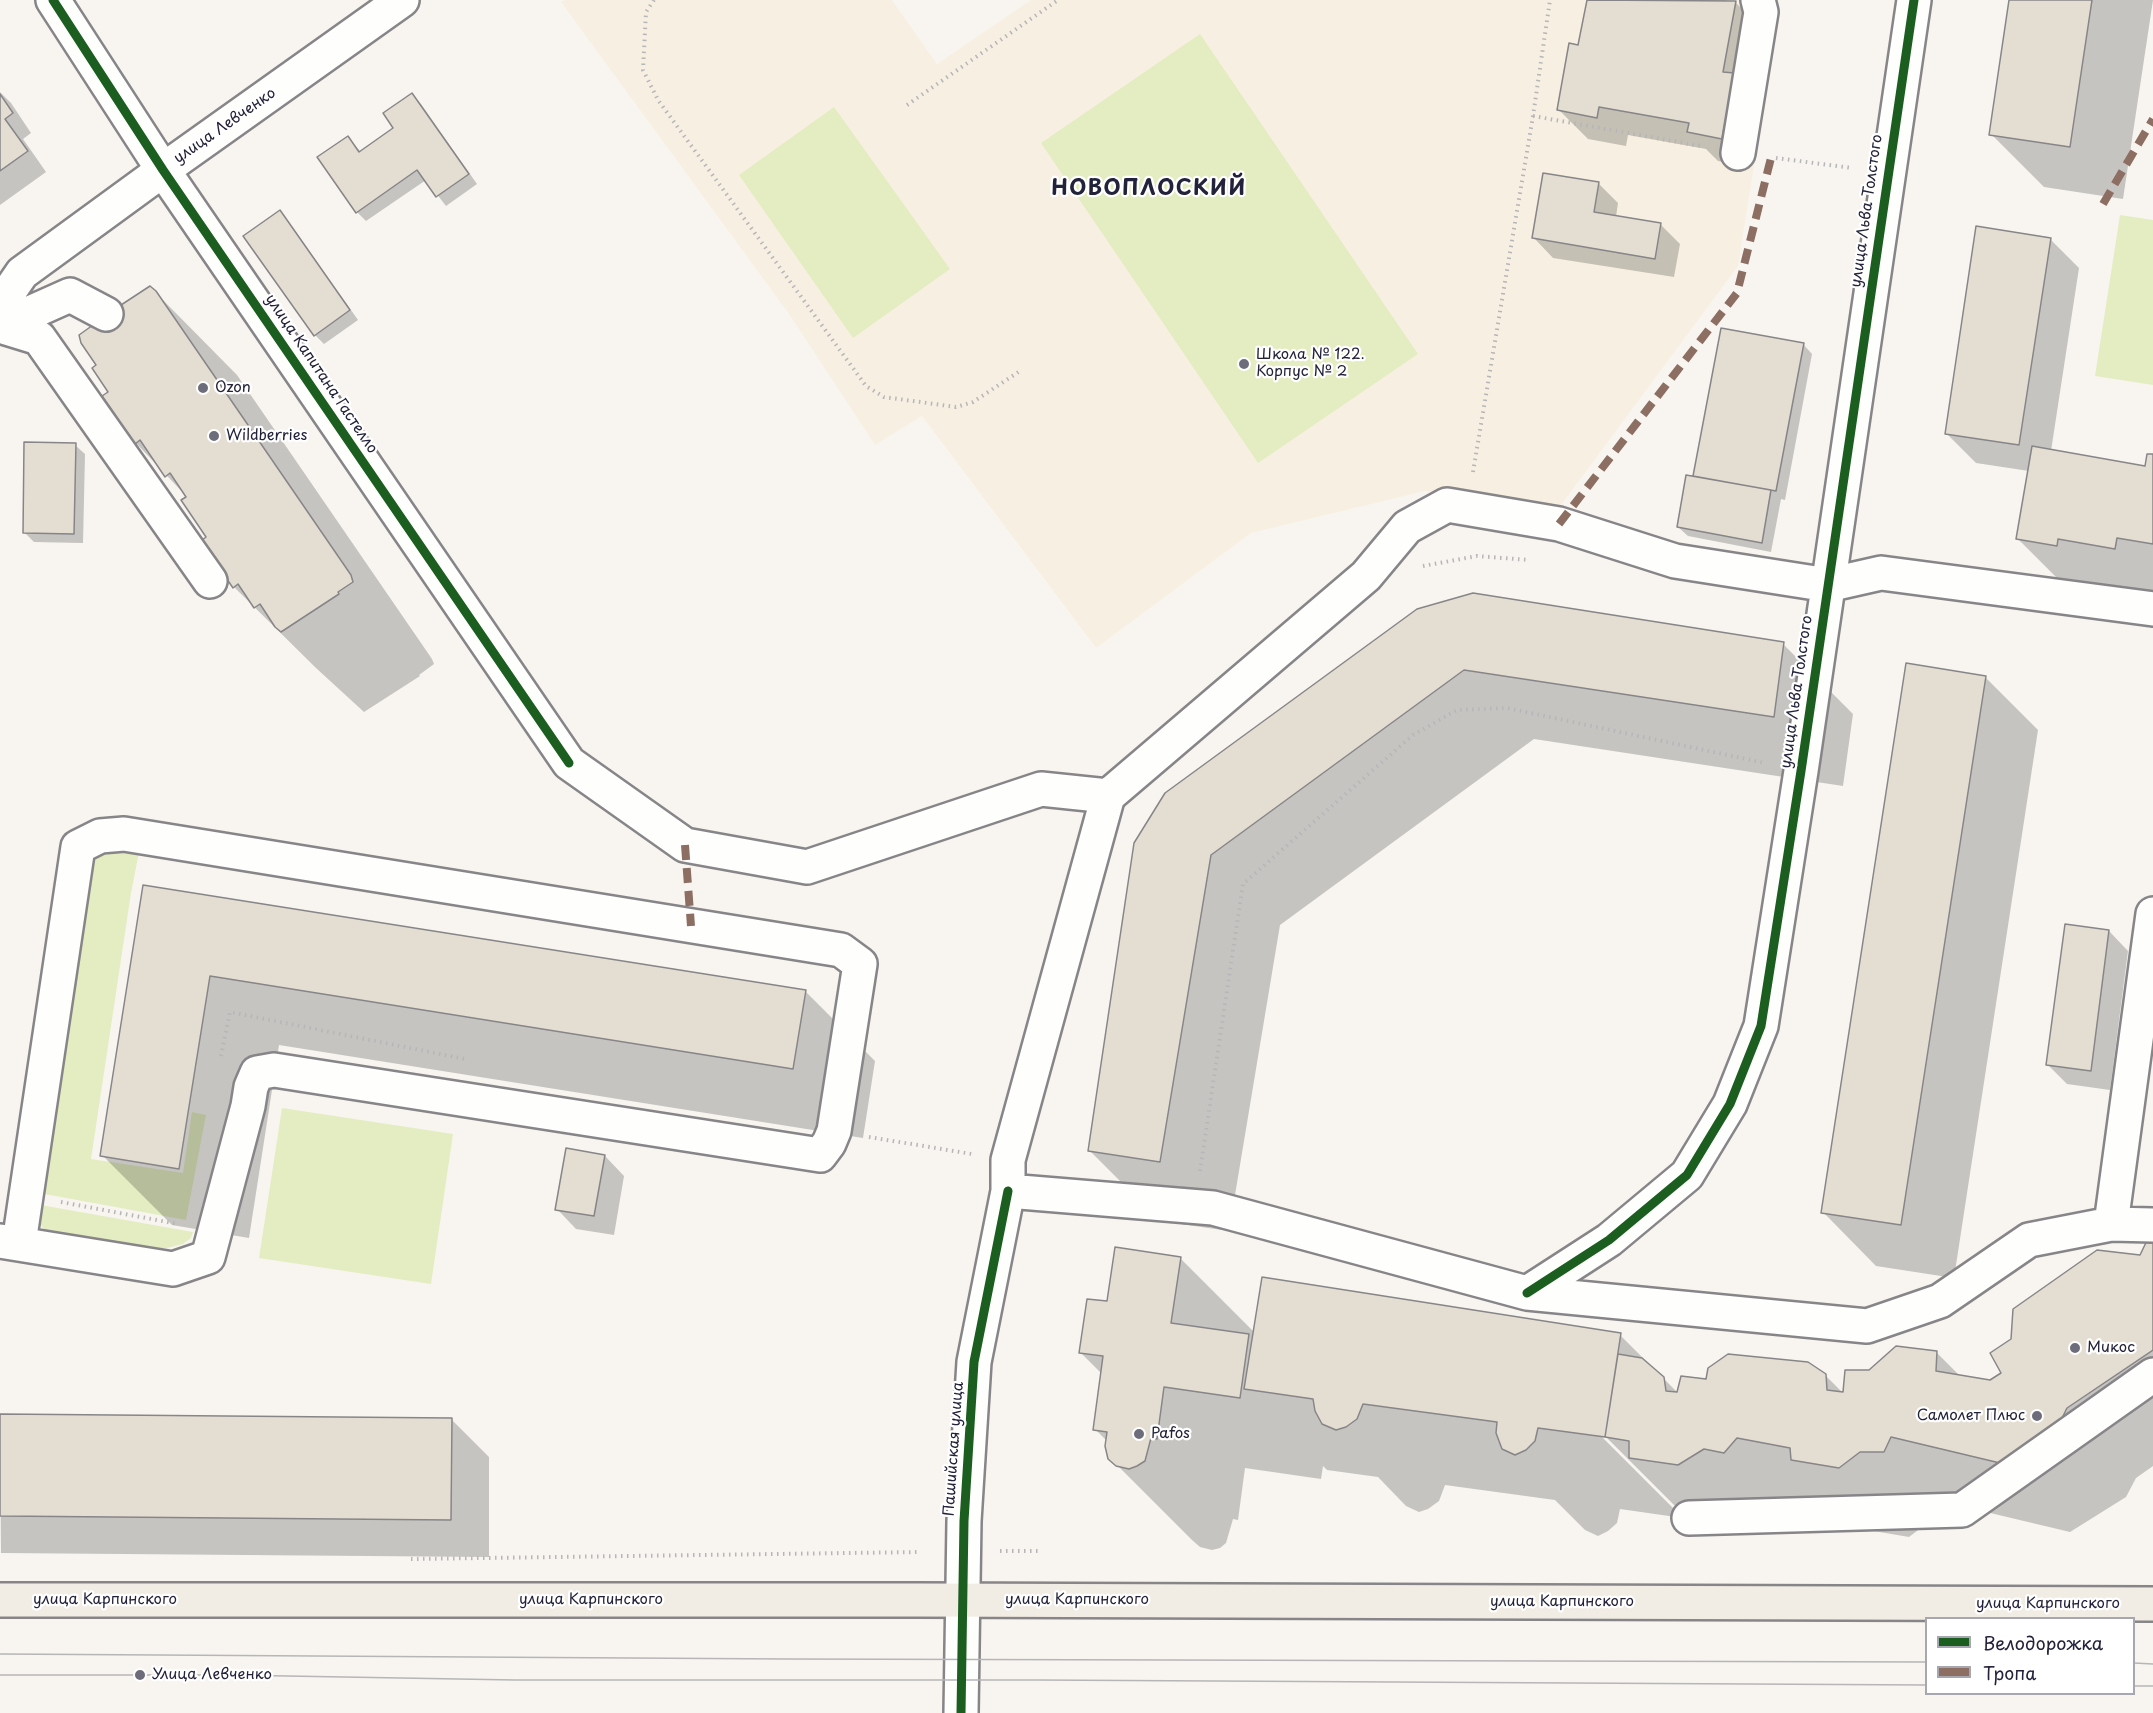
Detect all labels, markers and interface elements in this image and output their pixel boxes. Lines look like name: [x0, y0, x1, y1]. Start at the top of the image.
street label: улица Левченко: [171, 84, 279, 168]
street label: улица Льва Толстого: [1847, 133, 1887, 289]
district label: НОВОПЛОСКИЙ: [1052, 176, 1246, 202]
street label: улица Капитана Гастелло: [261, 291, 381, 457]
place label: Школа № 122. Корпус № 2: [1256, 346, 1365, 381]
marker: Школа № 122. Корпус № 2: [1237, 357, 1251, 371]
place label: Ozon: [215, 379, 251, 397]
marker: Ozon: [196, 381, 210, 395]
place label: Wildberries: [226, 427, 307, 445]
marker: Wildberries: [207, 429, 221, 443]
street label: улица Льва Толстого: [1777, 614, 1817, 770]
place label: Микос: [2087, 1339, 2135, 1357]
marker: Микос: [2068, 1341, 2082, 1355]
street label: Пашийская улица: [940, 1381, 968, 1517]
place label: Самолет Плюс: [1917, 1407, 2025, 1425]
marker: Самолет Плюс: [2030, 1409, 2044, 1423]
place label: Pafos: [1151, 1425, 1190, 1443]
marker: Pafos: [1132, 1427, 1146, 1441]
street label: улица Карпинского: [33, 1591, 177, 1609]
street label: улица Карпинского: [519, 1591, 663, 1609]
street label: улица Карпинского: [1005, 1591, 1149, 1609]
street label: улица Карпинского: [1490, 1593, 1634, 1611]
street label: улица Карпинского: [1976, 1595, 2120, 1613]
legend: [1925, 1617, 2135, 1695]
text: Велодорожка: [1983, 1629, 2103, 1656]
text: Тропа: [1983, 1659, 2036, 1686]
place label: Улица Левченко: [152, 1666, 272, 1684]
marker: Улица Левченко: [133, 1668, 147, 1682]

